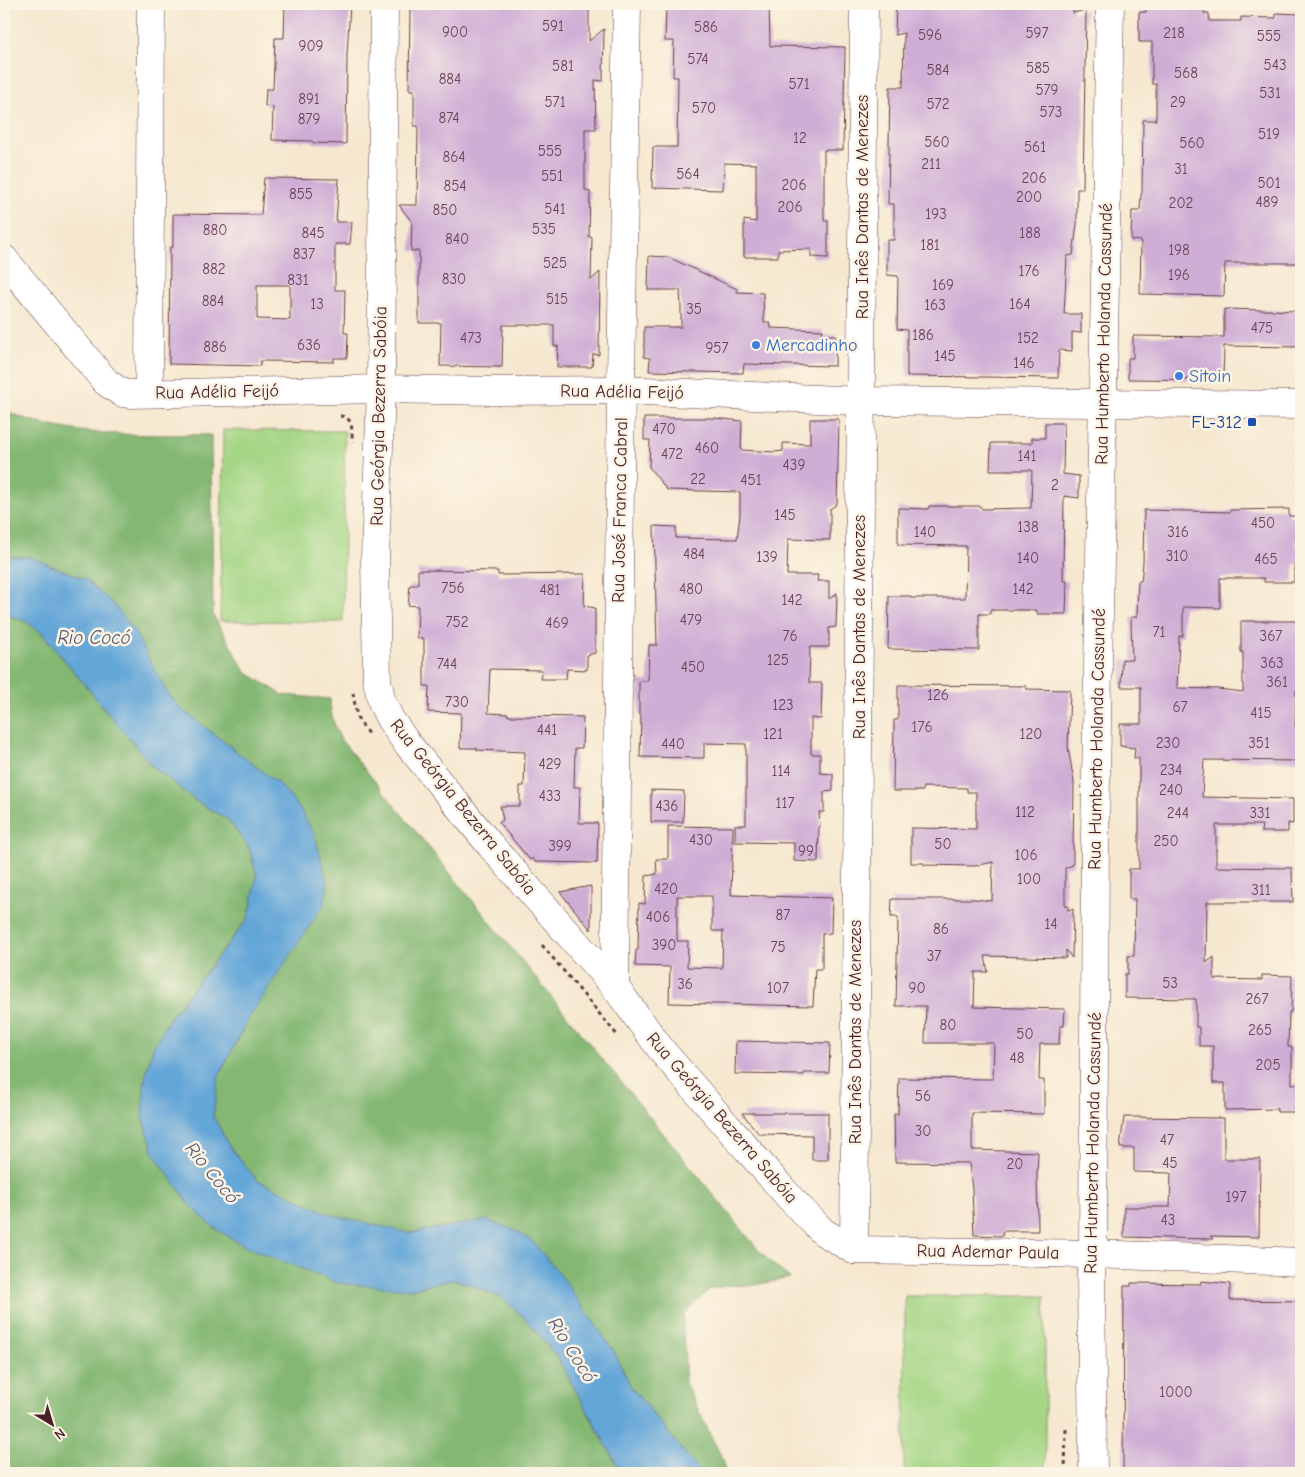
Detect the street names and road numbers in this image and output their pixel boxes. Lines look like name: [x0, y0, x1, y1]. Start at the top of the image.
street label: Rua Inês Dantas de Menezes: [852, 95, 873, 319]
street label: Rua Humberto Holanda Cassundé: [1091, 203, 1117, 465]
street label: Rua Geórgia Bezerra Sabóia: [367, 306, 391, 526]
street label: Rua Adélia Feijó: [155, 380, 279, 404]
street label: Rua Adélia Feijó: [560, 380, 684, 404]
street label: Rua José Franca Cabral: [608, 417, 632, 603]
street label: Rua Inês Dantas de Menezes: [849, 515, 870, 739]
street label: Rua Humberto Holanda Cassundé: [1084, 608, 1110, 870]
street label: Rua Geórgia Bezerra Sabóia: [386, 715, 540, 899]
street label: Rua Inês Dantas de Menezes: [845, 920, 866, 1144]
street label: Rua Humberto Holanda Cassundé: [1080, 1012, 1106, 1274]
street label: Rua Geórgia Bezerra Sabóia: [642, 1028, 802, 1208]
street label: Rua Ademar Paula: [917, 1240, 1059, 1264]

